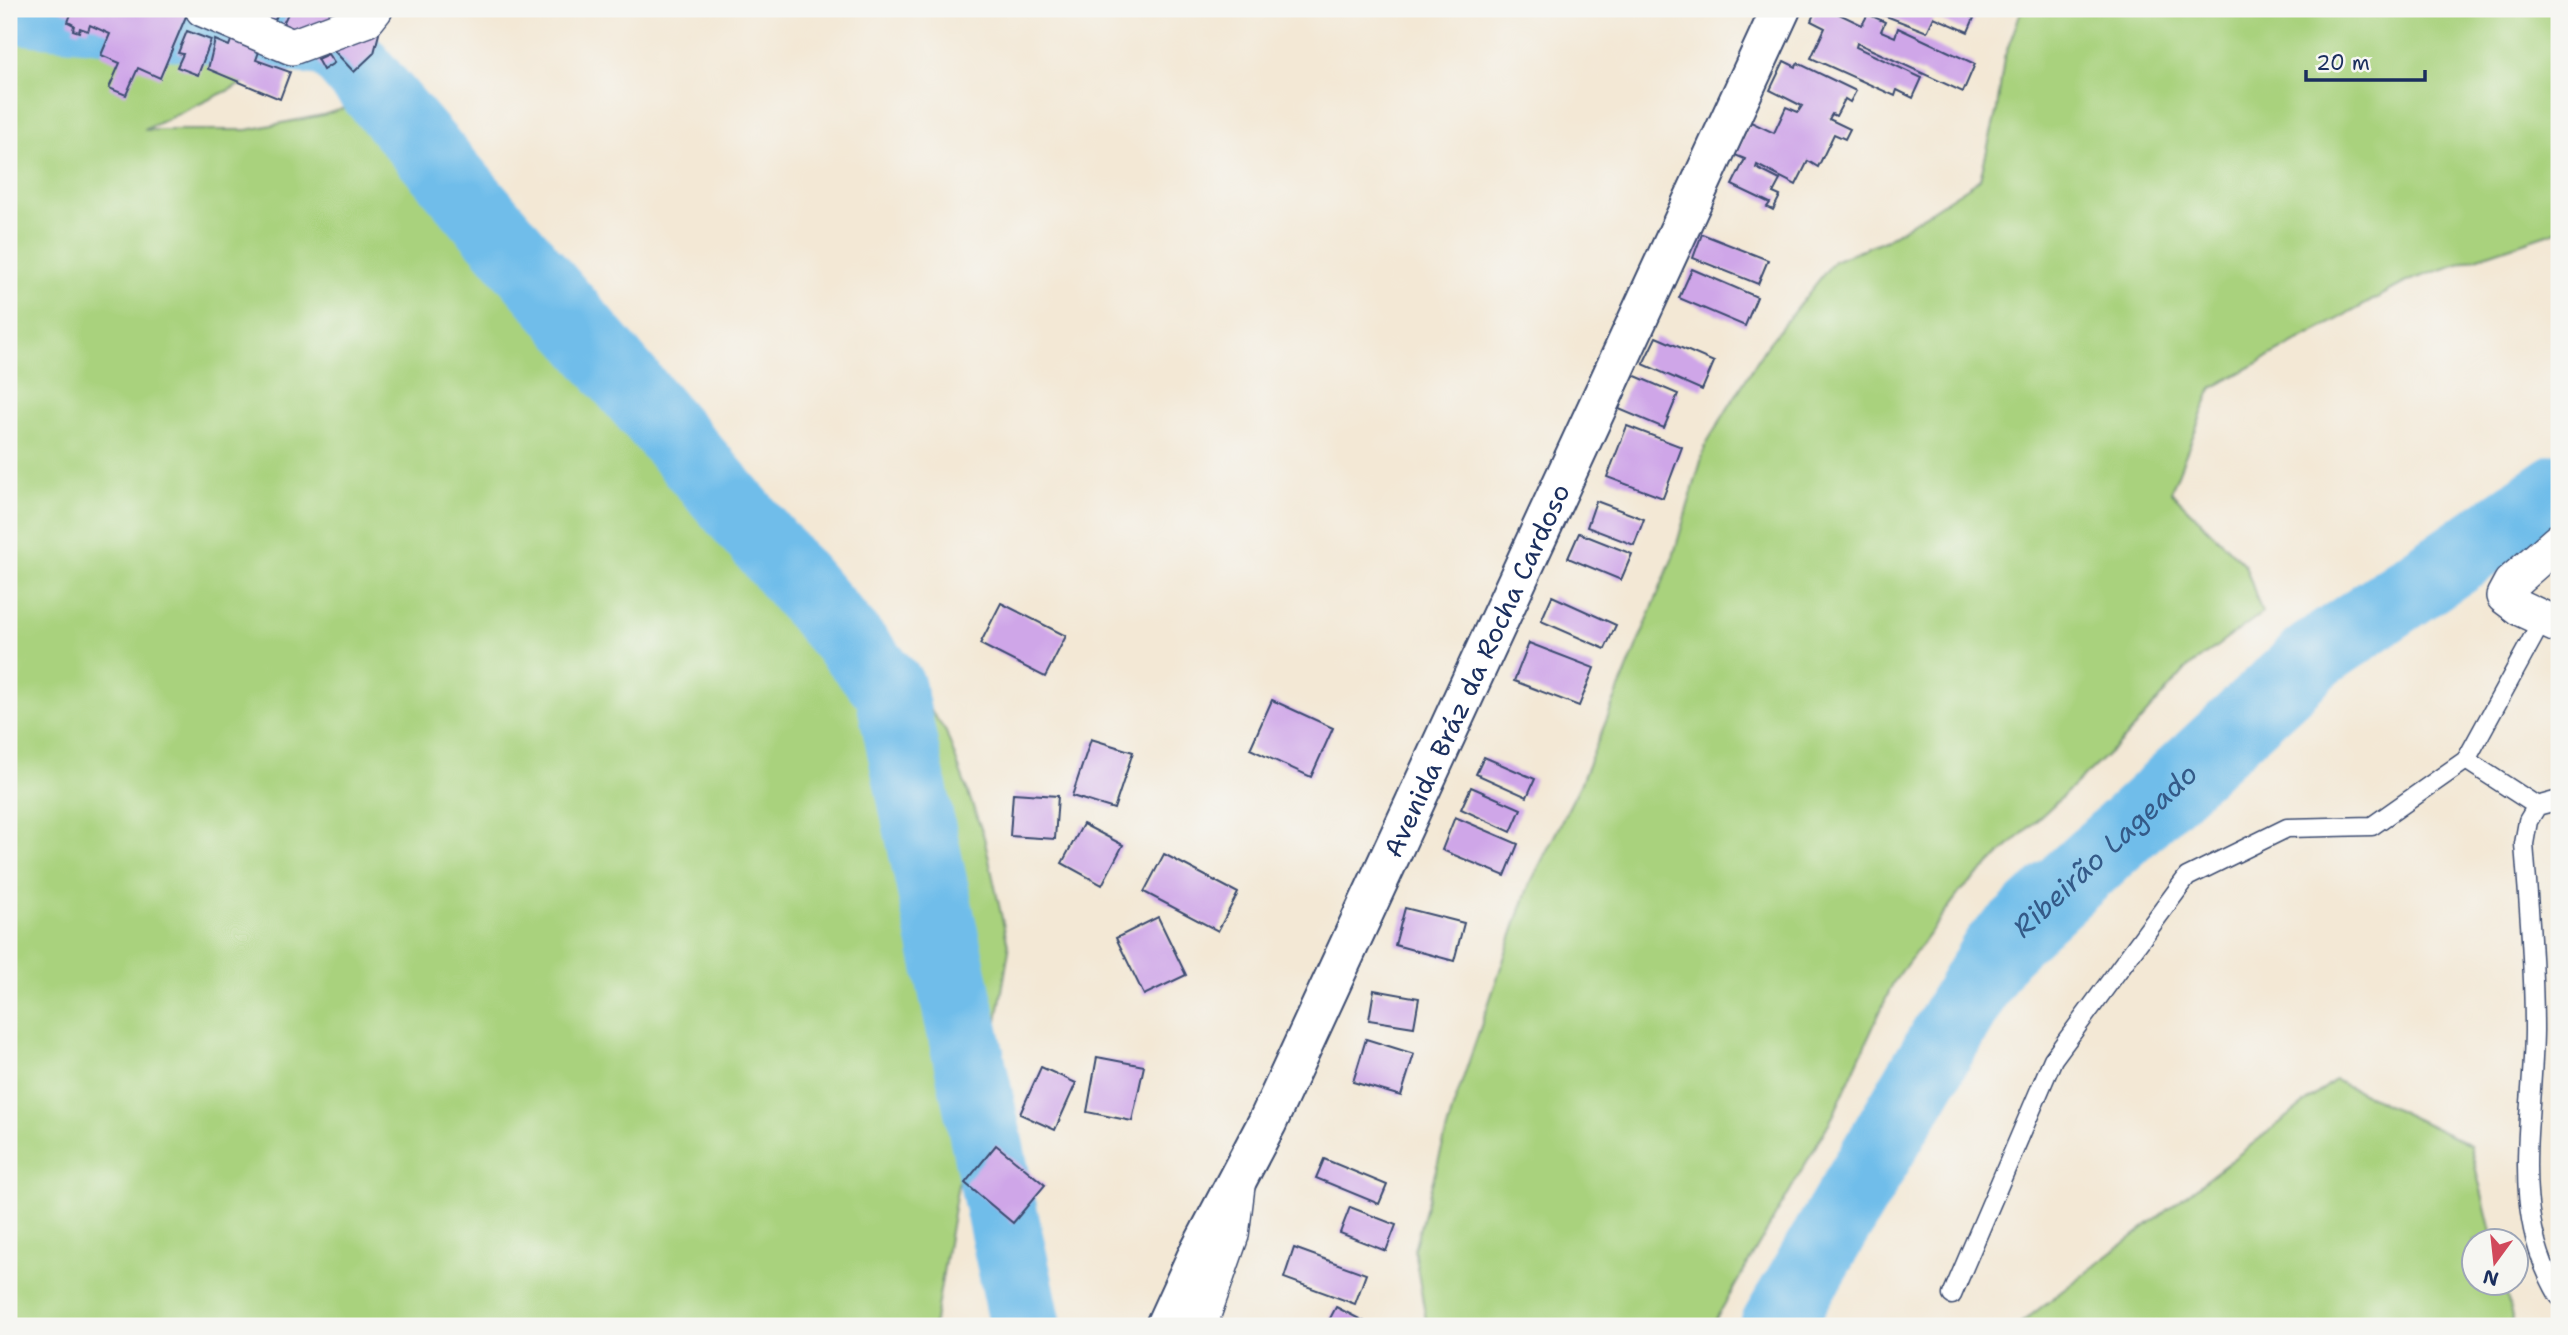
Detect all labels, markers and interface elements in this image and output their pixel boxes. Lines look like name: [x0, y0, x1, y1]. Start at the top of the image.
scale bar: [2306, 38, 2424, 82]
text: 20 m: [2316, 49, 2370, 77]
street label: Avenida Bráz da Rocha Cardoso: [1375, 478, 1577, 863]
water label: Ribeirão Lageado: [2004, 755, 2205, 946]
north arrow: [2460, 1226, 2530, 1296]
text: N: [2480, 1264, 2501, 1292]

